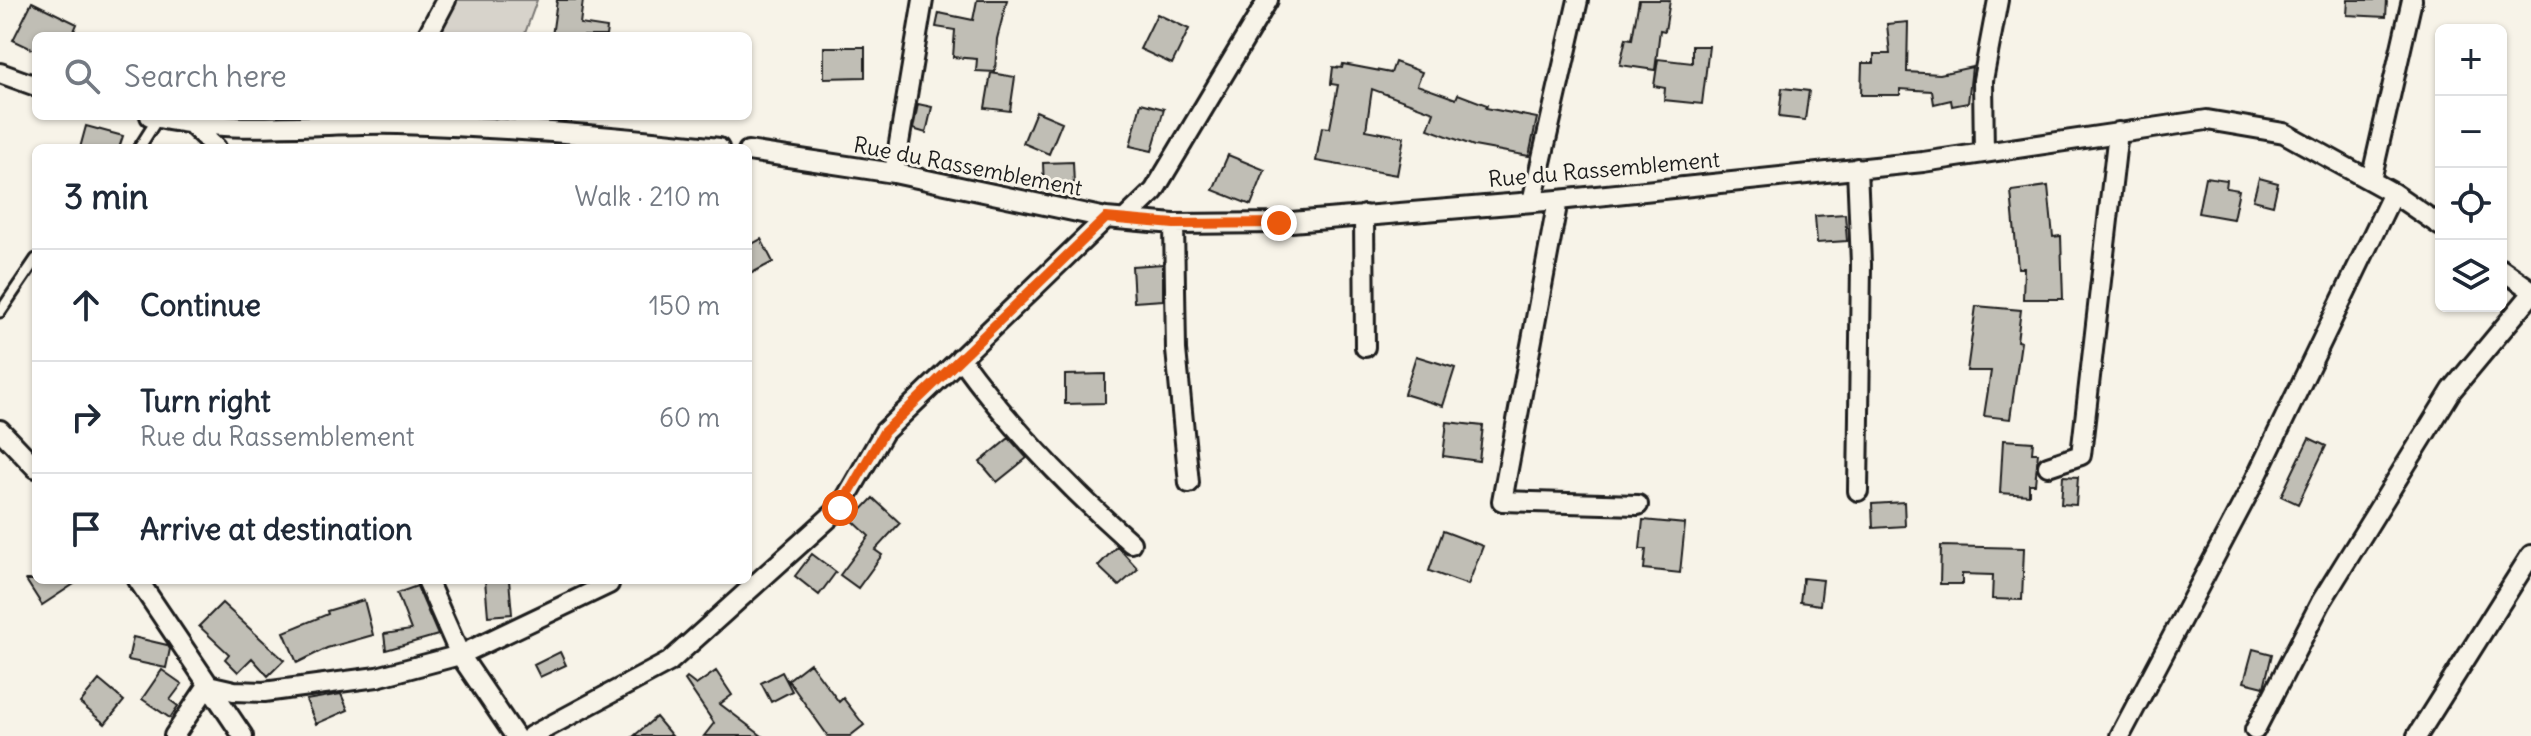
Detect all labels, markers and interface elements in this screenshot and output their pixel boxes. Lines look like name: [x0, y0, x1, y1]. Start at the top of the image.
map controls: [2435, 24, 2507, 312]
button: +: [2435, 24, 2507, 96]
search box: [32, 32, 752, 120]
icon: search: [60, 54, 104, 98]
text: Search here: [124, 57, 287, 95]
button: −: [2435, 96, 2507, 168]
street label: Rue du Rassemblement: [851, 130, 1085, 202]
street label: Rue du Rassemblement: [1487, 145, 1721, 193]
button: locate: [2435, 168, 2507, 240]
text: 3 min: [64, 175, 149, 218]
text: Walk · 210 m: [574, 180, 720, 213]
route end: [1261, 205, 1297, 241]
button: layers: [2435, 240, 2507, 312]
icon: ahead: [64, 283, 108, 327]
text: Continue: [140, 286, 261, 324]
text: 150 m: [649, 289, 720, 322]
text: Turn right: [140, 382, 271, 420]
icon: right: [64, 395, 108, 439]
text: 60 m: [659, 401, 720, 434]
text: Rue du Rassemblement: [140, 420, 415, 453]
route start: [822, 490, 858, 526]
icon: arrive: [64, 507, 108, 551]
text: Arrive at destination: [140, 510, 412, 548]

